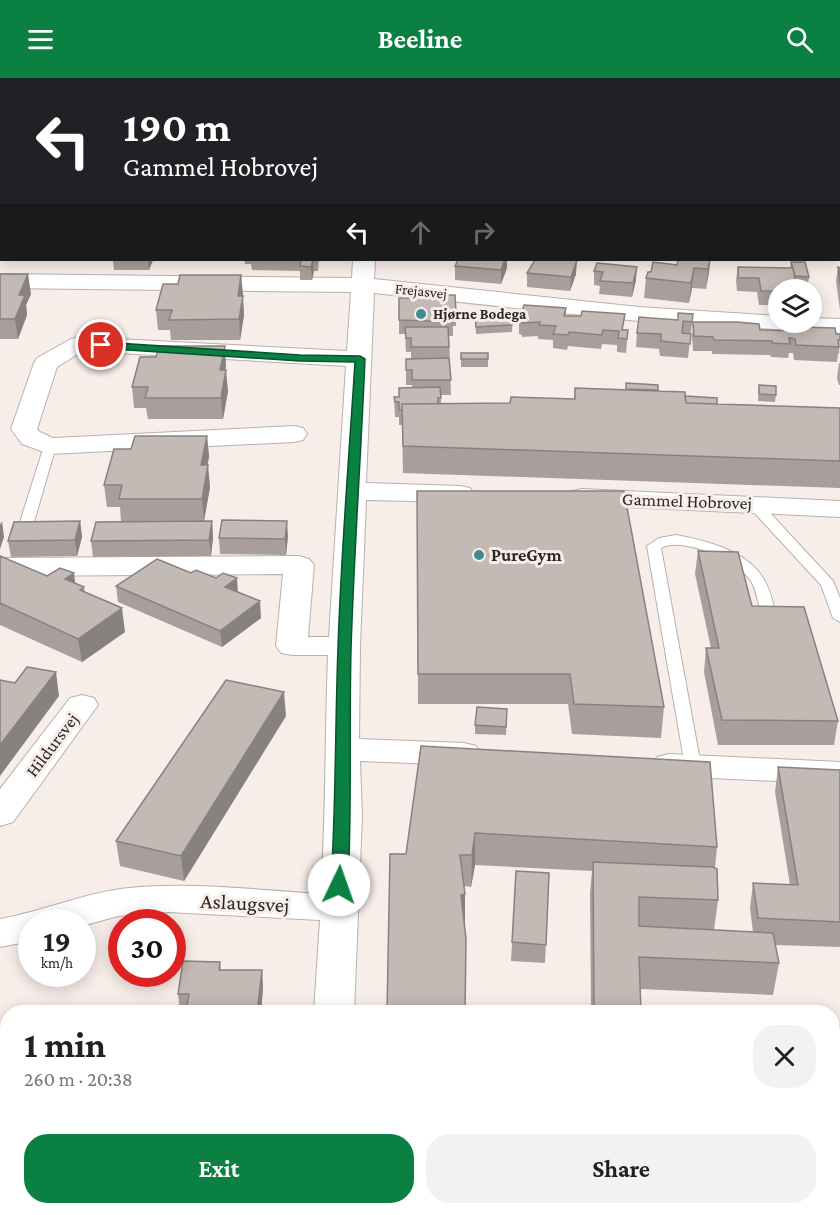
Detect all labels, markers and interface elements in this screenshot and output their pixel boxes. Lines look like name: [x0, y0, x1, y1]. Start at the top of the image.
icon: menu: [24, 23, 57, 56]
icon: search: [783, 23, 816, 56]
text: Beeline: [378, 24, 462, 54]
icon: left: [24, 102, 102, 180]
text: 190 m: [123, 103, 231, 150]
text: Gammel Hobrovej: [123, 152, 318, 182]
icon: left: [341, 216, 374, 249]
icon: ahead: [404, 216, 437, 249]
icon: right: [467, 216, 500, 249]
map controls: [768, 279, 822, 333]
button: layers: [768, 279, 822, 333]
street label: Frejasvej: [394, 280, 448, 303]
place label: Hjørne Bodega: [433, 306, 527, 323]
marker: Hjørne Bodega: [414, 307, 428, 321]
pin: [75, 319, 126, 370]
icon: arrive: [84, 328, 117, 361]
street label: Gammel Hobrovej: [622, 489, 752, 514]
place label: PureGym: [491, 545, 562, 565]
marker: PureGym: [472, 548, 486, 562]
street label: Hildursvej: [22, 709, 83, 781]
position arrow: [307, 853, 371, 917]
street label: Aslaugsvej: [200, 889, 290, 917]
speed limit sign: 30: [108, 909, 186, 987]
text: 19: [43, 924, 71, 957]
text: km/h: [41, 955, 73, 971]
text: 1 min: [24, 1025, 106, 1065]
button: close: [753, 1025, 816, 1088]
text: 260 m · 20:38: [24, 1068, 133, 1090]
button: Exit: [24, 1134, 414, 1203]
button: Share: [426, 1134, 816, 1203]

